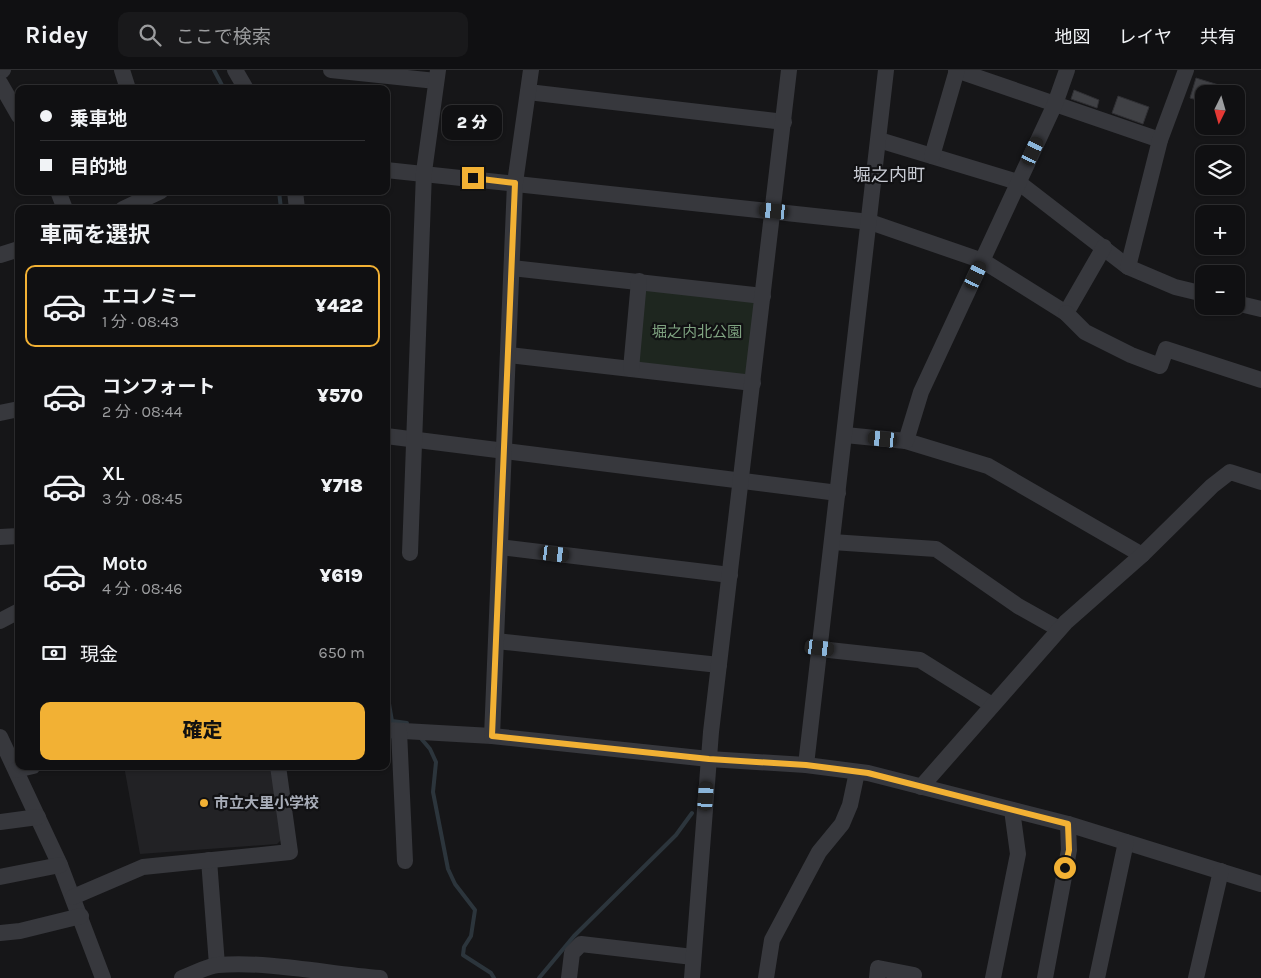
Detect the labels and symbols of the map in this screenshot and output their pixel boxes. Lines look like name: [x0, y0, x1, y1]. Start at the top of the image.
north arrow: [1195, 85, 1245, 135]
callout: 2 分: [443, 106, 503, 140]
car: [1019, 134, 1046, 168]
district label: 堀之内町: [853, 164, 925, 186]
route end: [462, 167, 484, 189]
car: [758, 202, 789, 220]
car: [962, 258, 989, 292]
park label: 堀之内北公園: [652, 323, 742, 341]
car: [867, 430, 898, 448]
car: [539, 545, 570, 563]
car: [804, 639, 835, 657]
car: [697, 781, 714, 811]
place label: 市立大里小学校: [214, 794, 319, 812]
marker: 市立大里小学校: [198, 797, 210, 809]
route start: [1054, 857, 1076, 879]

